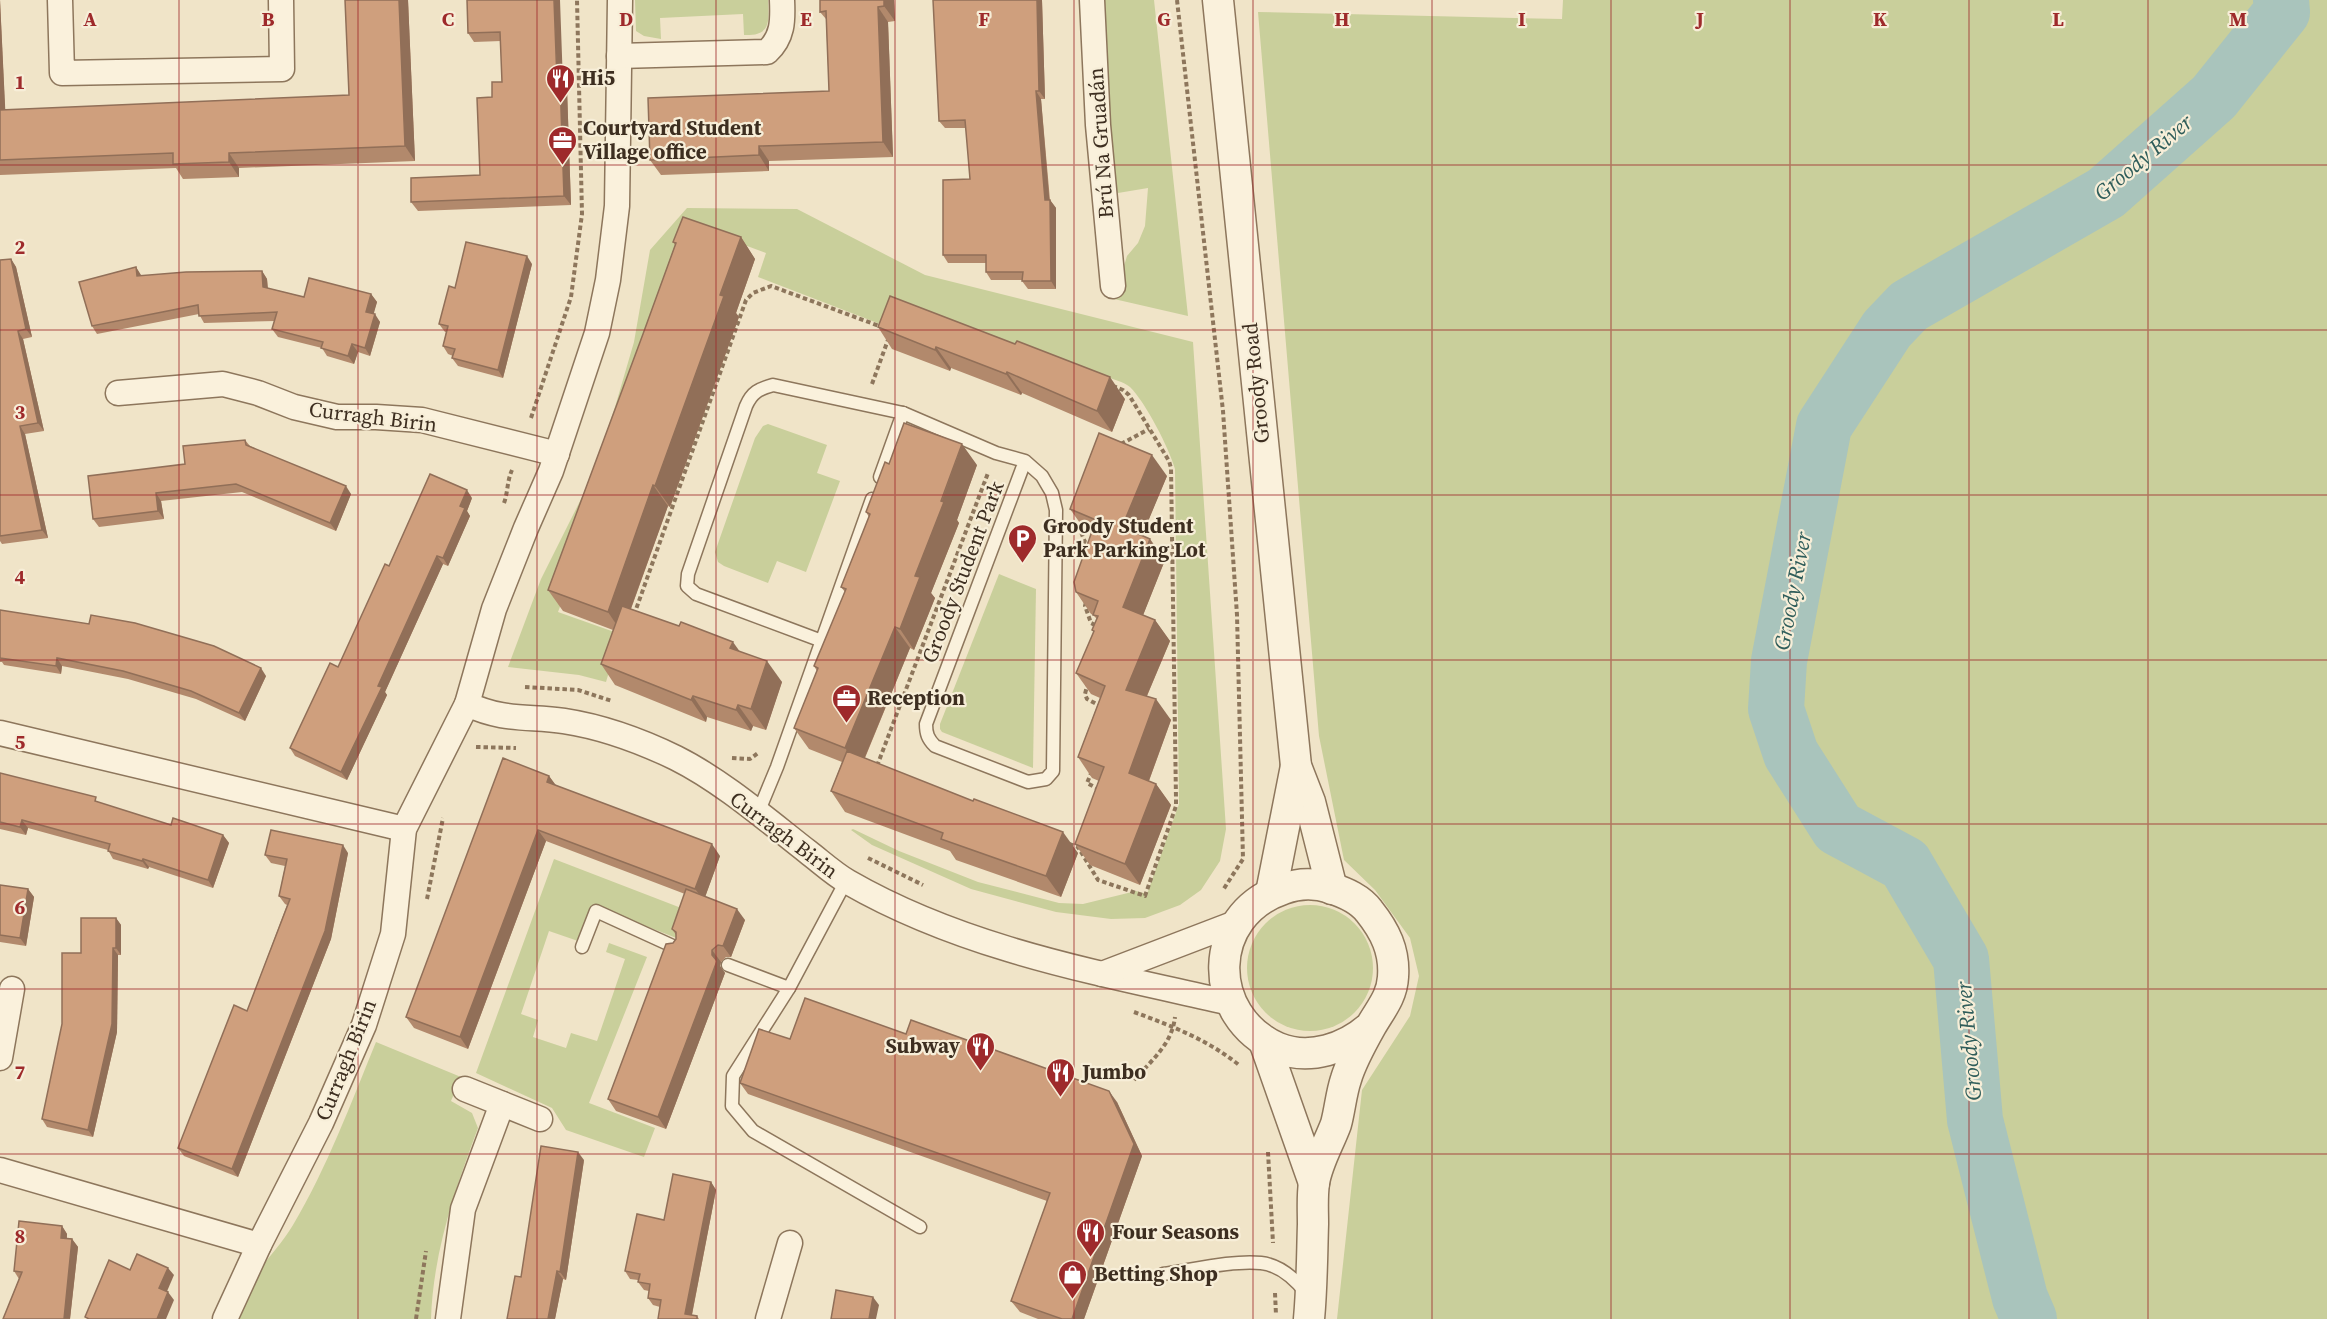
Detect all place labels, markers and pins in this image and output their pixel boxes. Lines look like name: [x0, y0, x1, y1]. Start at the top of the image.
restaurant icon: Hi5: [544, 62, 576, 104]
place label: Hi5: [581, 63, 615, 92]
place label: Courtyard Student Village office: [583, 113, 762, 166]
office icon: Courtyard Student Village office: [546, 124, 578, 166]
place label: Groody Student Park Parking Lot: [1043, 511, 1206, 564]
parking icon: Groody Student Park Parking Lot: [1006, 522, 1038, 564]
office icon: Reception: [830, 682, 862, 724]
place label: Reception: [867, 683, 965, 712]
restaurant icon: Subway: [965, 1030, 997, 1072]
place label: Subway: [885, 1031, 961, 1060]
restaurant icon: Jumbo: [1045, 1056, 1077, 1098]
place label: Jumbo: [1080, 1057, 1146, 1086]
restaurant icon: Four Seasons: [1075, 1216, 1107, 1258]
place label: Four Seasons: [1112, 1217, 1240, 1246]
shop icon: Betting Shop: [1057, 1258, 1089, 1300]
place label: Betting Shop: [1094, 1259, 1218, 1288]

